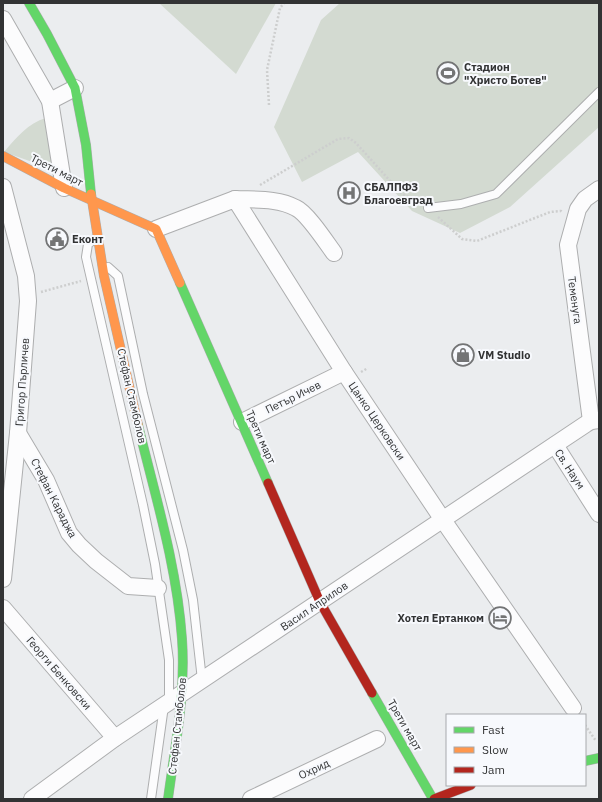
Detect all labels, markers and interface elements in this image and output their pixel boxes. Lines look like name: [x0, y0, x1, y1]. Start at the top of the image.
sports icon: Стадион "Христо Ботев": [435, 60, 461, 86]
place label: Стадион "Христо Ботев": [464, 60, 547, 87]
street label: Трети март: [28, 151, 86, 189]
hospital icon: СБАЛПФЗ Благоевград: [336, 180, 362, 206]
place label: СБАЛПФЗ Благоевград: [364, 180, 434, 207]
public building icon: Еконт: [44, 226, 70, 252]
place label: Еконт: [72, 232, 104, 246]
street label: Теменуга: [565, 275, 585, 325]
street label: Григор Пърличев: [12, 337, 32, 427]
shop icon: VM Studio: [450, 342, 476, 368]
street label: Стефан Стамболов: [114, 347, 150, 445]
place label: VM Studio: [478, 348, 530, 362]
street label: Петър Ичев: [263, 378, 323, 416]
street label: Цанко Церковски: [346, 379, 408, 463]
street label: Трети март: [243, 408, 279, 466]
street label: Св. Наум: [552, 446, 588, 492]
street label: Стефан Караджа: [28, 456, 80, 540]
street label: Васил Априлов: [278, 578, 350, 634]
hotel icon: Хотел Ертанком: [487, 605, 513, 631]
place label: Хотел Ертанком: [398, 611, 484, 625]
street label: Георги Бенковски: [23, 633, 95, 713]
street label: Стефан Стамболов: [165, 677, 189, 775]
street label: Трети март: [385, 697, 425, 753]
legend: [446, 714, 586, 786]
text: Fast: [482, 722, 505, 737]
text: Slow: [482, 742, 508, 757]
street label: Охрид: [296, 756, 332, 782]
text: Jam: [482, 762, 505, 777]

